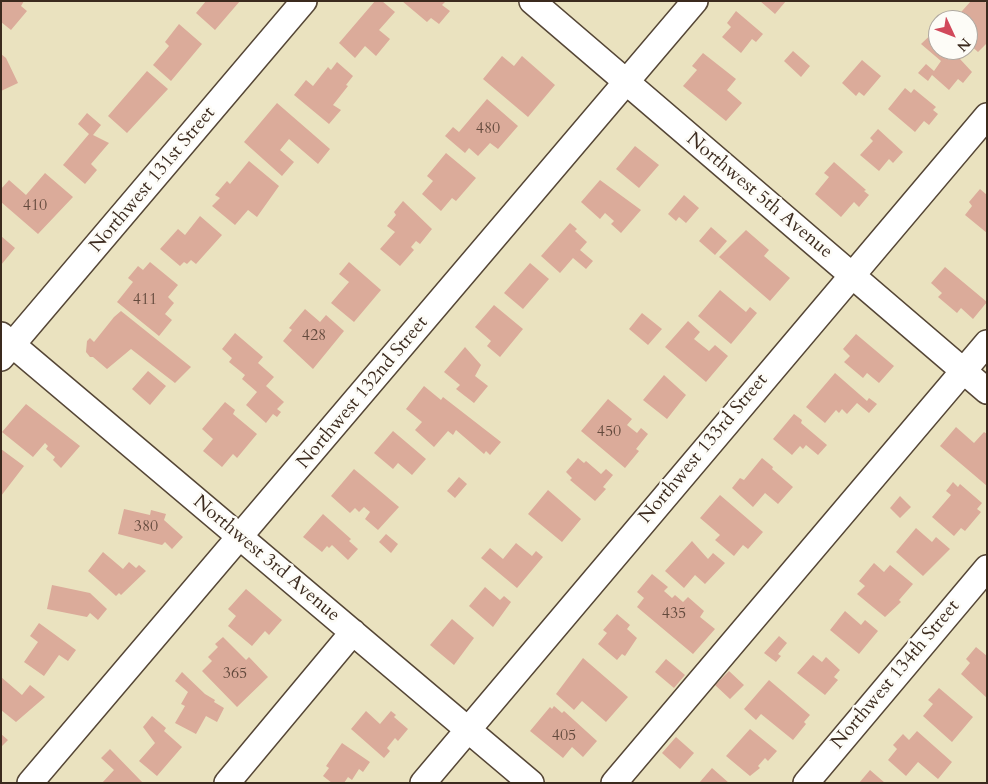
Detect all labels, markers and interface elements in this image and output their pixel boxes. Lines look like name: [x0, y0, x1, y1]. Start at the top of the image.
north arrow: [928, 10, 978, 60]
text: N: [953, 34, 975, 56]
street label: Northwest 131st Street: [85, 102, 221, 258]
house number: 480: [476, 119, 500, 139]
street label: Northwest 5th Avenue: [681, 128, 837, 264]
house number: 410: [23, 196, 47, 216]
house number: 411: [133, 290, 157, 310]
street label: Northwest 132nd Street: [293, 312, 433, 474]
house number: 428: [302, 326, 326, 346]
street label: Northwest 133rd Street: [635, 370, 773, 528]
house number: 450: [597, 422, 621, 442]
street label: Northwest 3rd Avenue: [188, 491, 344, 627]
house number: 380: [134, 517, 158, 537]
street label: Northwest 134th Street: [827, 596, 965, 754]
house number: 435: [662, 604, 686, 624]
house number: 365: [223, 664, 247, 684]
house number: 405: [552, 726, 576, 746]

